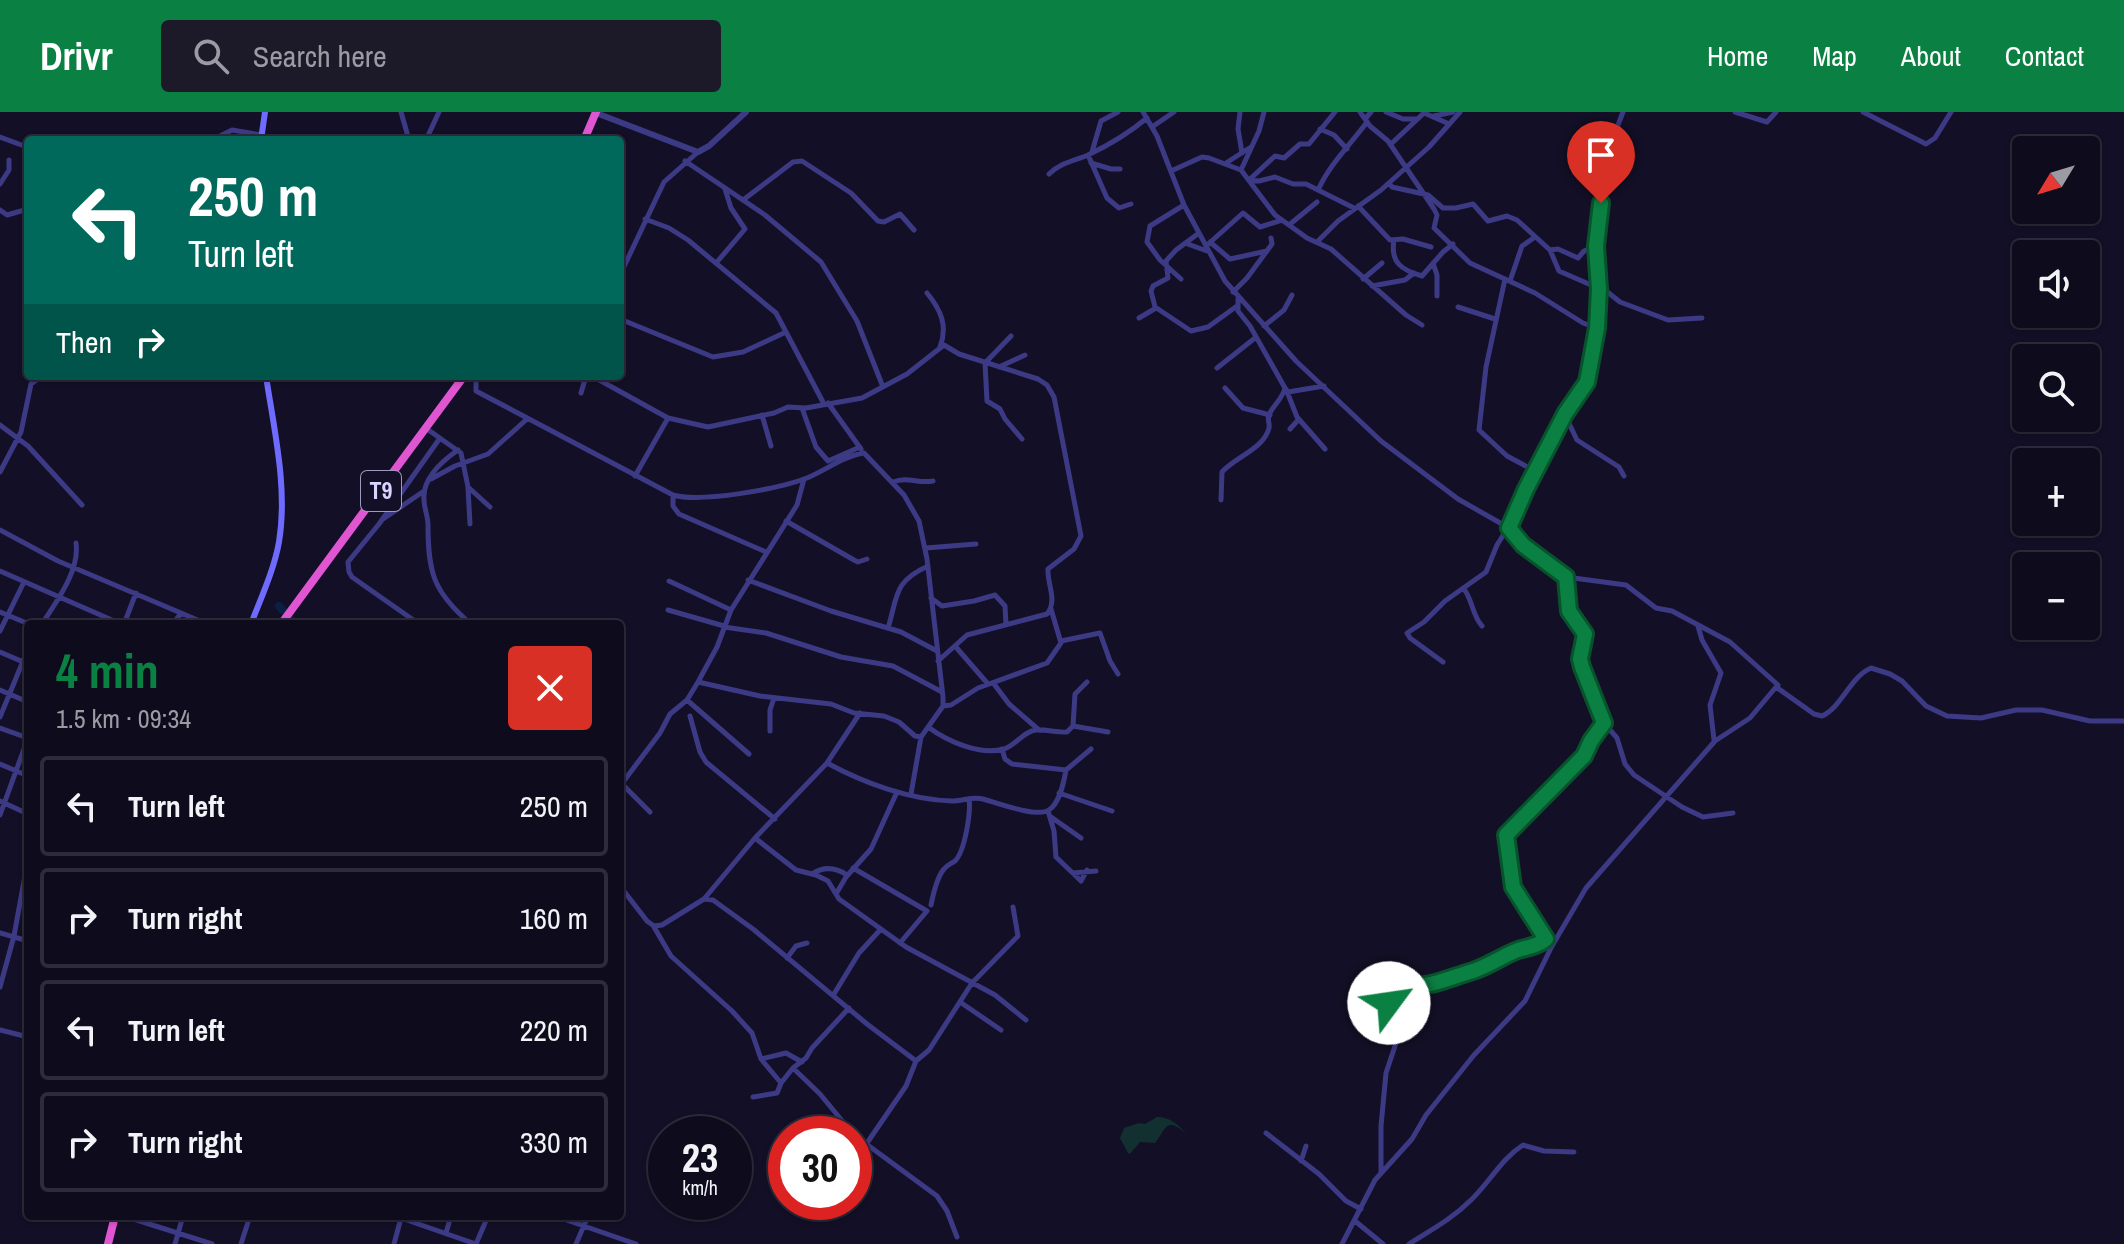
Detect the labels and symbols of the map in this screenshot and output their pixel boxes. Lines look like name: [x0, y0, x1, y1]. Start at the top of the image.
pin: [1567, 121, 1635, 203]
north arrow: [2012, 136, 2100, 224]
road number: T9: [361, 471, 401, 511]
position arrow: [1347, 961, 1431, 1045]
speed limit sign: 30: [768, 1116, 872, 1220]

